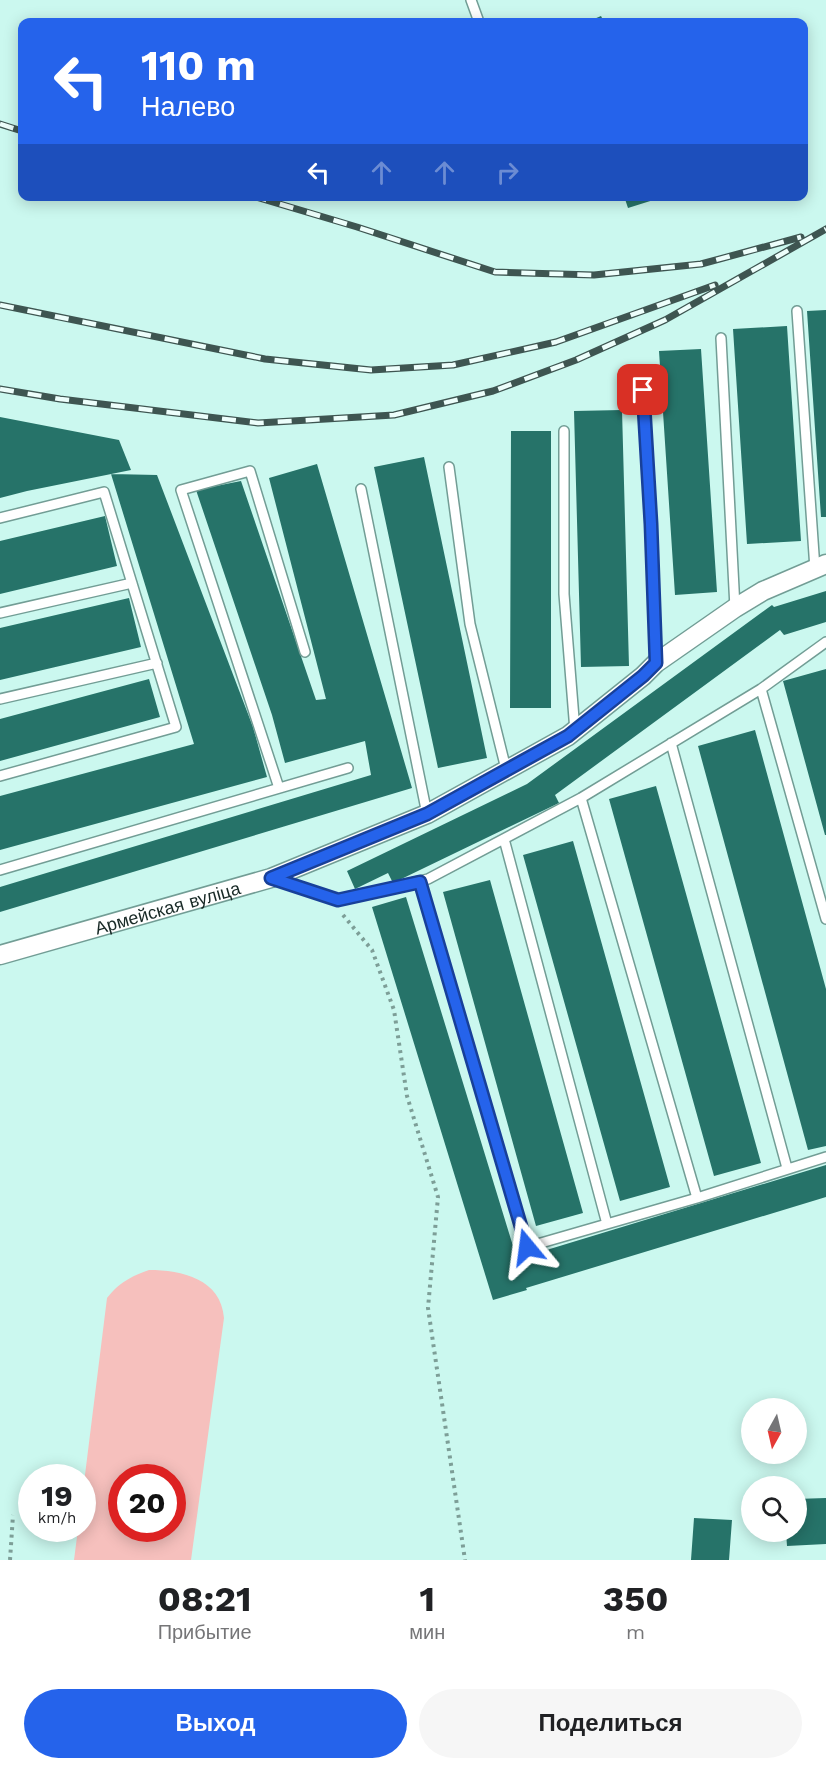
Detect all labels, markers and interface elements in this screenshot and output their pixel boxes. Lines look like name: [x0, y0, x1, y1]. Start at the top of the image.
text: 110 m: [141, 41, 256, 90]
icon: left: [42, 42, 120, 120]
text: Налево: [141, 91, 235, 123]
icon: left: [302, 156, 335, 189]
icon: ahead: [365, 156, 398, 189]
icon: ahead: [428, 156, 461, 189]
icon: right: [491, 156, 524, 189]
pin: [617, 364, 668, 415]
icon: arrive: [626, 373, 659, 406]
street label: Армейская вуліца: [92, 877, 243, 938]
position arrow: [495, 1215, 559, 1279]
north arrow: [741, 1398, 807, 1464]
map controls: [741, 1398, 807, 1542]
speed limit sign: 20: [108, 1464, 186, 1542]
button: search: [741, 1476, 807, 1542]
text: 19: [41, 1478, 73, 1513]
text: km/h: [38, 1509, 76, 1527]
text: 08:21: [158, 1578, 251, 1620]
text: 1: [419, 1578, 435, 1620]
text: 350: [603, 1578, 668, 1620]
text: Прибытие: [158, 1620, 252, 1644]
text: мин: [409, 1620, 445, 1644]
text: m: [626, 1620, 645, 1644]
button: Выход: [24, 1689, 407, 1758]
button: Поделиться: [419, 1689, 802, 1758]

